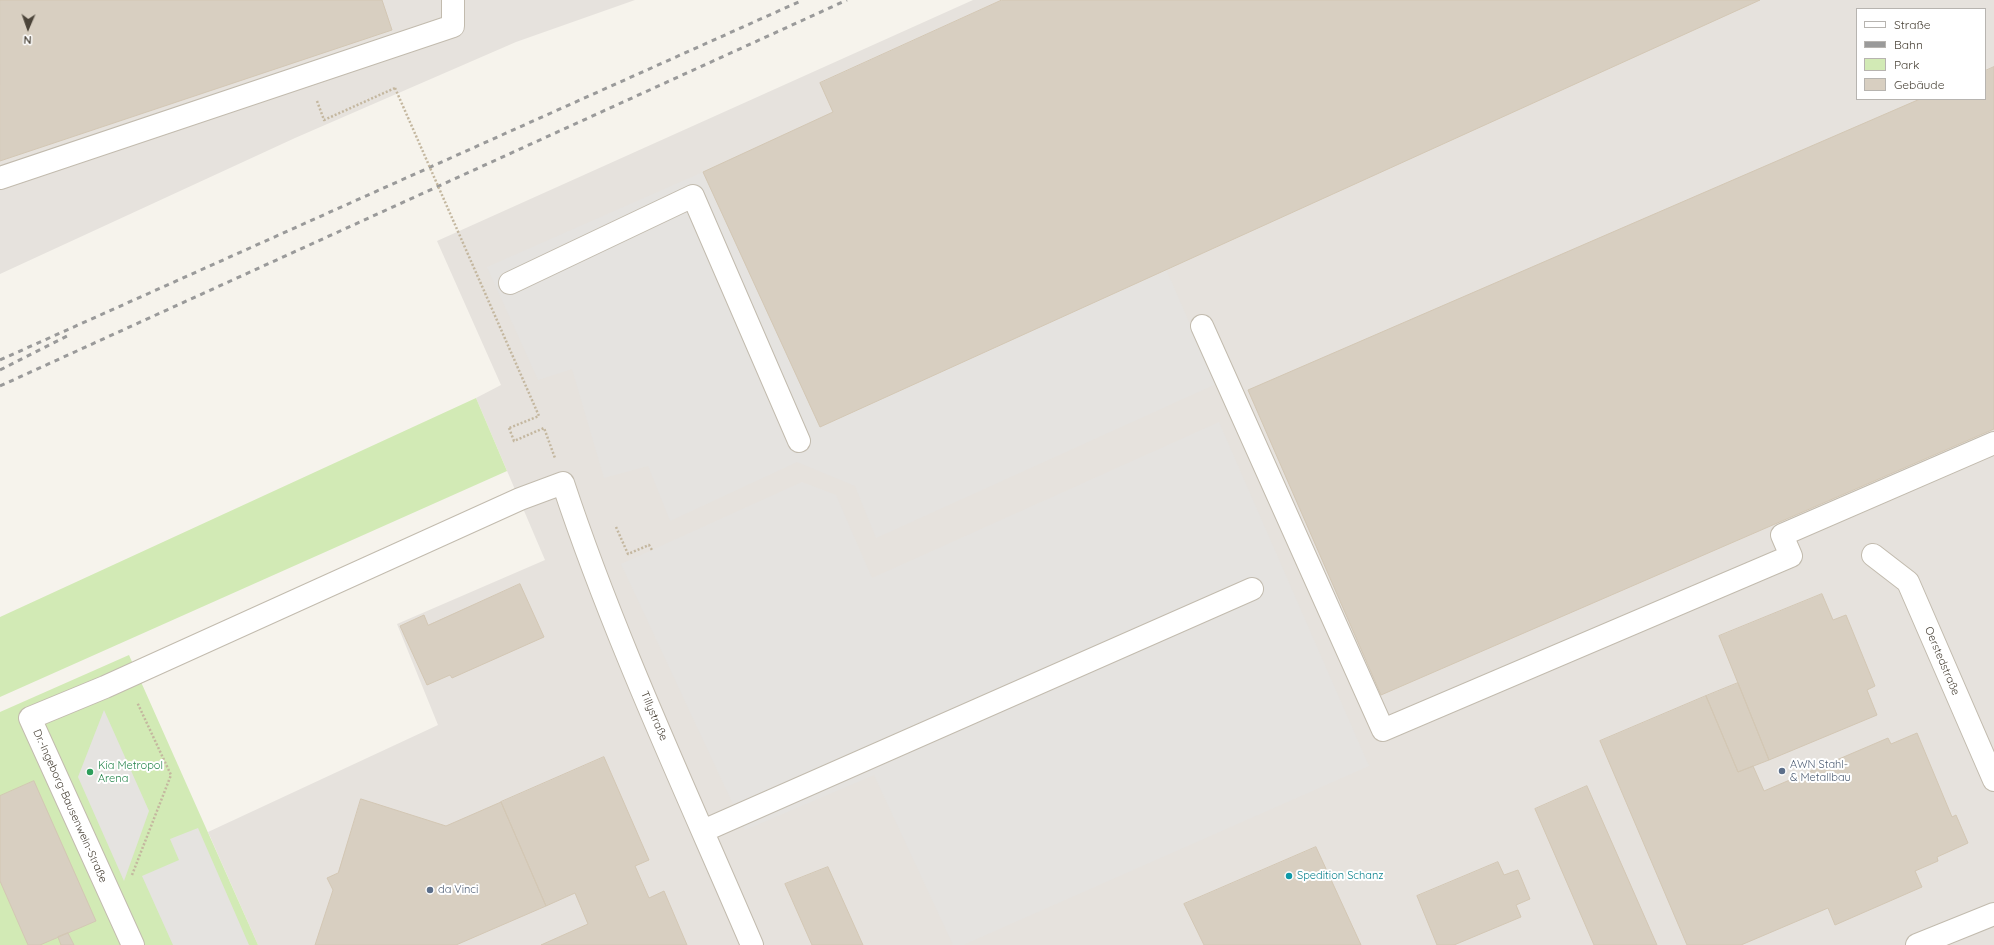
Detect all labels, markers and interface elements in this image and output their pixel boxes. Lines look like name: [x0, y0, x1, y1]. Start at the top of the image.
north arrow: [8, 8, 48, 48]
legend: [1856, 8, 1986, 100]
text: Straße: [1894, 17, 1931, 32]
text: N: [23, 33, 32, 47]
text: Bahn: [1894, 37, 1923, 52]
text: Park: [1894, 57, 1919, 72]
text: Gebäude: [1894, 77, 1944, 92]
street label: Oerstedstraße: [1922, 625, 1962, 697]
street label: Tillystraße: [638, 689, 670, 743]
street label: Dr.-Ingeborg-Bausenwein-Straße: [30, 727, 110, 885]
place label: AWN Stahl- & Metallbau: [1790, 758, 1851, 784]
place label: Kia Metropol Arena: [98, 759, 163, 785]
marker: AWN Stahl- & Metallbau: [1777, 766, 1787, 776]
marker: Kia Metropol Arena: [85, 767, 95, 777]
place label: Spedition Schanz: [1297, 869, 1384, 883]
marker: Spedition Schanz: [1284, 871, 1294, 881]
place label: da Vinci: [438, 883, 478, 897]
marker: da Vinci: [425, 885, 435, 895]

